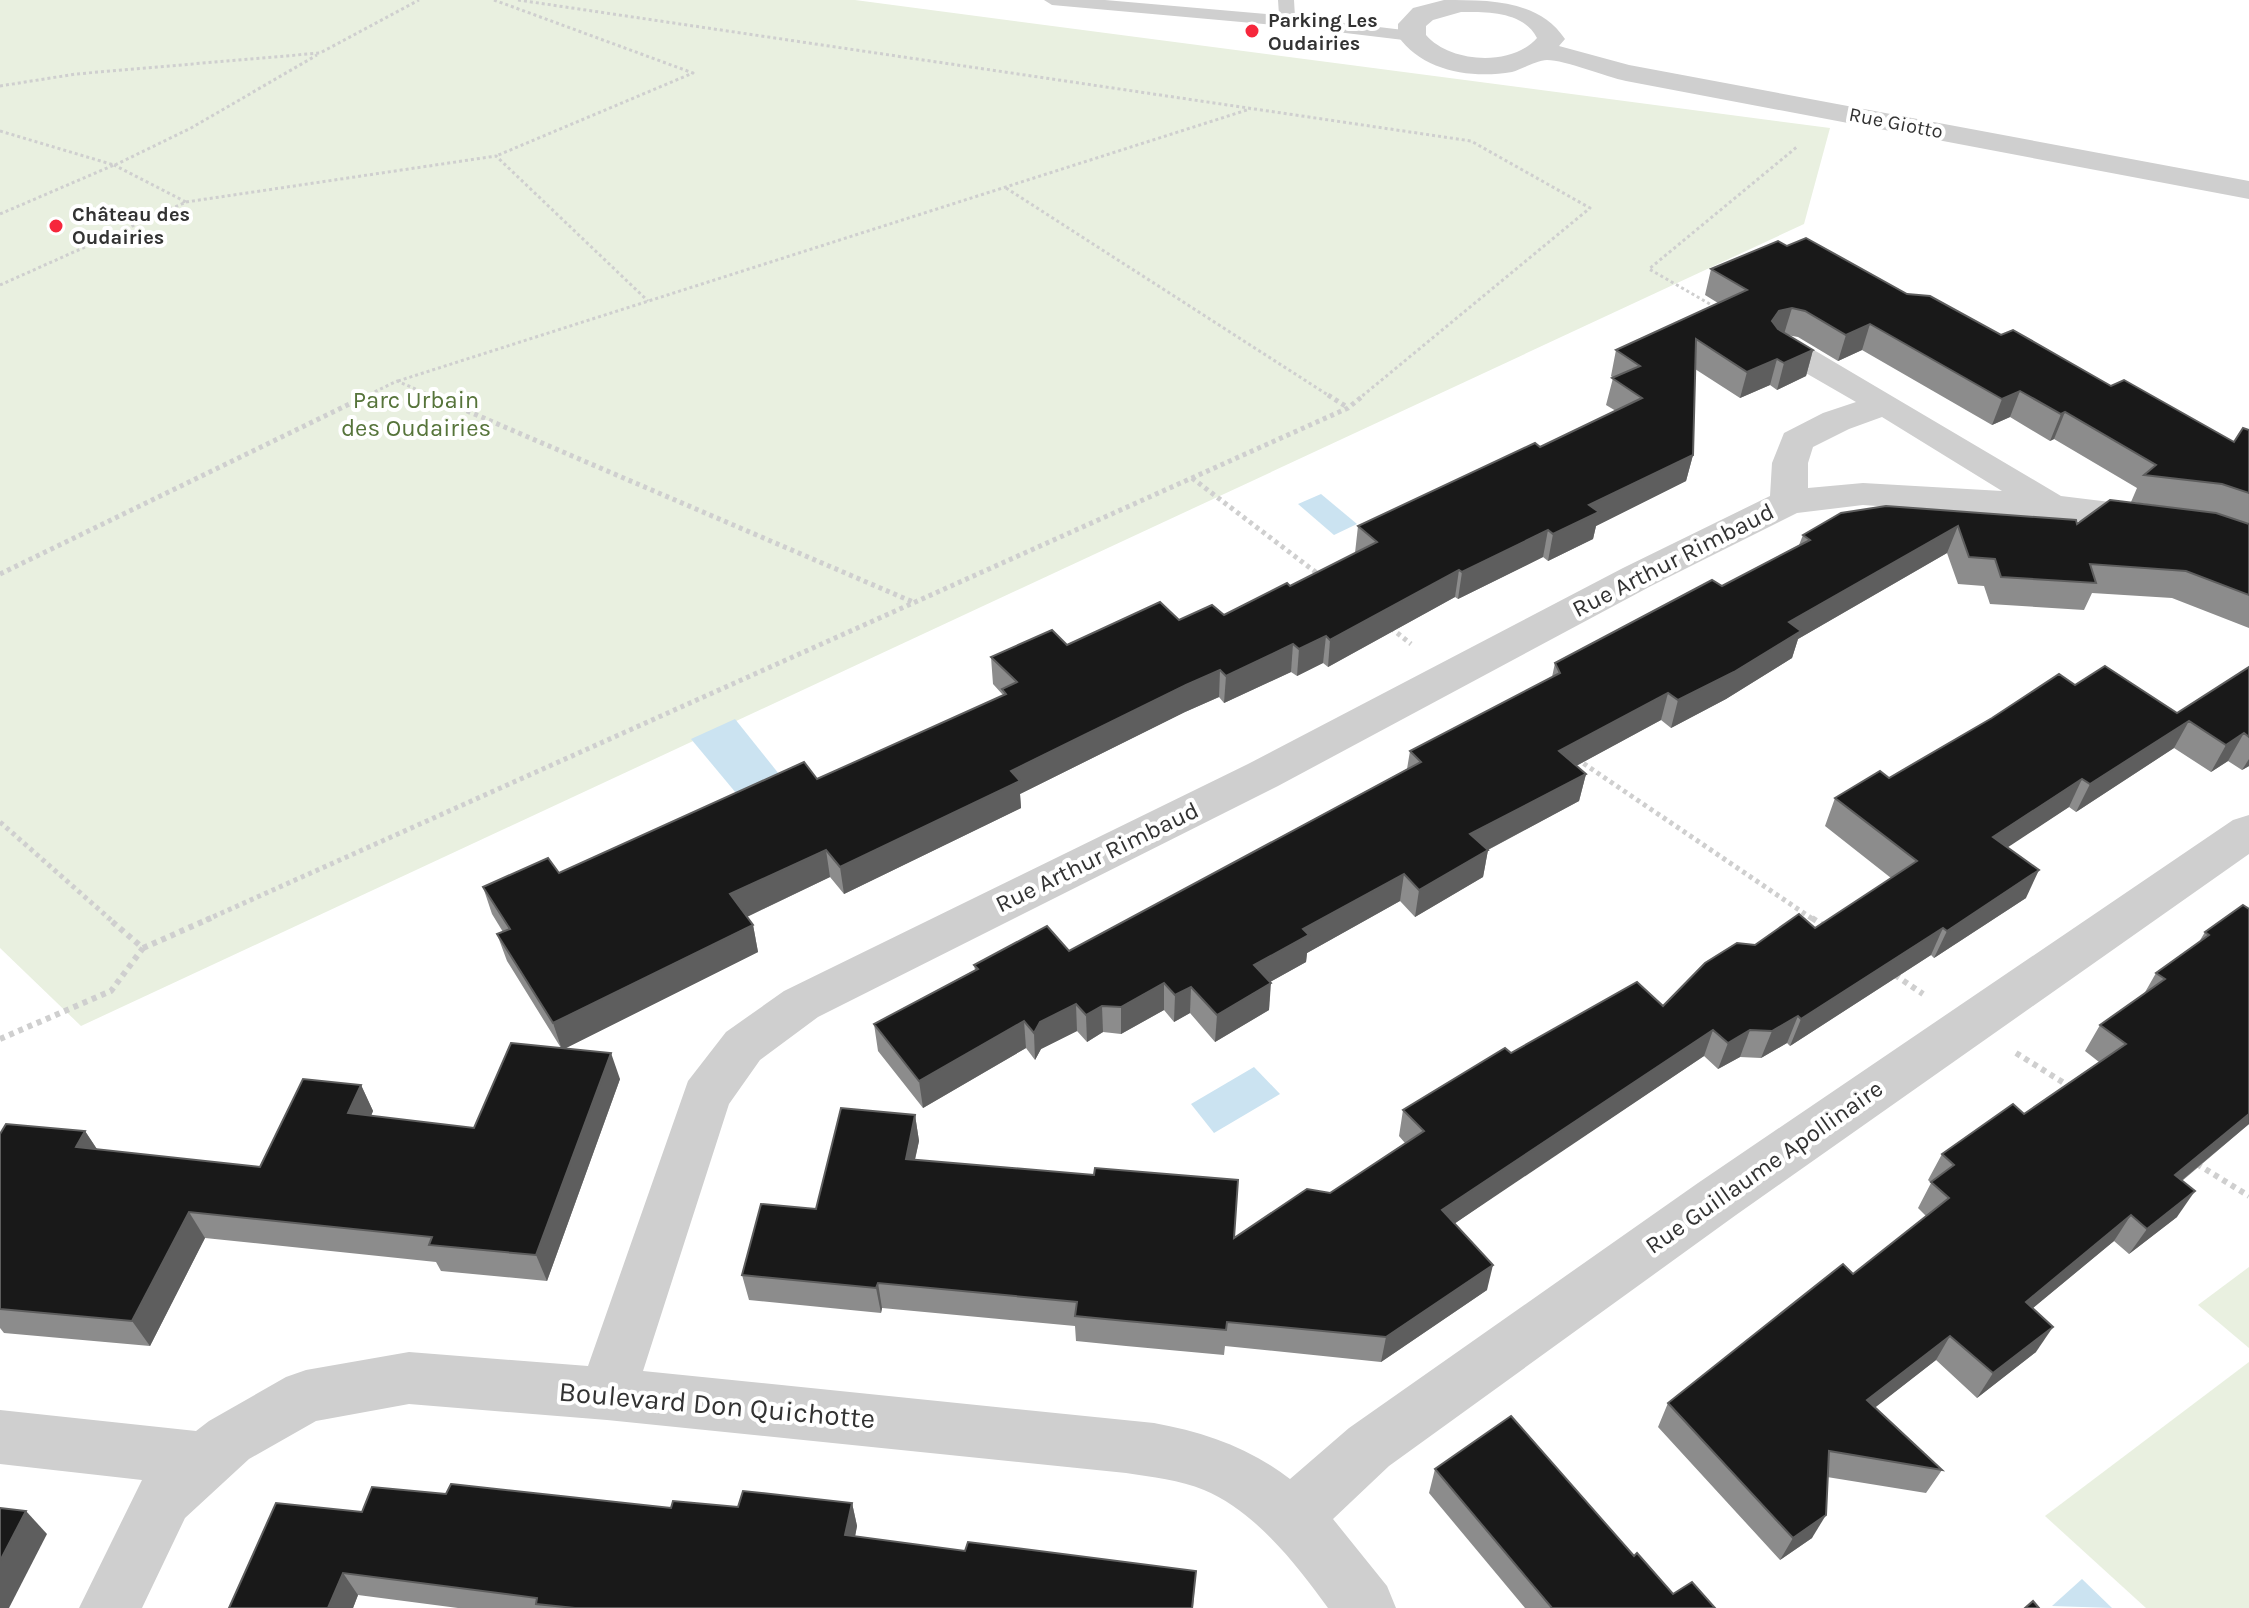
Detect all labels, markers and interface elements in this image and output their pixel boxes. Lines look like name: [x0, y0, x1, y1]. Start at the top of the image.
place label: Parking Les Oudairies: [1268, 9, 1378, 55]
marker: Parking Les Oudairies: [1243, 22, 1261, 40]
street label: Rue Giotto: [1847, 103, 1945, 143]
place label: Château des Oudairies: [72, 203, 190, 249]
marker: Château des Oudairies: [47, 217, 65, 235]
park label: Parc Urbain des Oudairies: [341, 386, 491, 442]
street label: Rue Arthur Rimbaud: [1567, 497, 1779, 623]
street label: Rue Arthur Rimbaud: [991, 796, 1203, 918]
street label: Rue Guillaume Apollinaire: [1640, 1074, 1888, 1260]
street label: Boulevard Don Quichotte: [557, 1375, 877, 1435]

